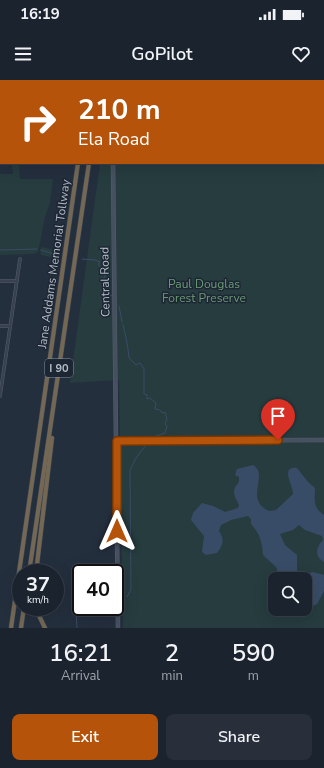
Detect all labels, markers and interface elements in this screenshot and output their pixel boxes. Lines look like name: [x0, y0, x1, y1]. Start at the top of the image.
text: 16:19: [20, 4, 60, 24]
text: GoPilot: [131, 42, 193, 66]
icon: menu: [12, 43, 34, 65]
icon: heart: [290, 43, 312, 65]
text: 210 m: [78, 91, 161, 129]
icon: right: [12, 96, 64, 148]
text: Ela Road: [78, 127, 150, 151]
street label: Jane Addams Memorial Tollway: [34, 178, 74, 351]
street label: Central Road: [96, 247, 114, 317]
park label: Paul Douglas Forest Preserve: [162, 276, 246, 306]
road number: I 90: [45, 359, 73, 377]
pin: [261, 399, 295, 440]
icon: arrive: [267, 405, 289, 427]
position arrow: [96, 510, 138, 552]
speed limit sign: 40: [72, 564, 124, 616]
text: 37: [26, 571, 50, 598]
map controls: [268, 572, 312, 616]
button: search: [268, 572, 312, 616]
text: km/h: [27, 593, 49, 607]
text: 16:21: [49, 637, 112, 669]
text: 2: [165, 637, 179, 669]
text: 590: [232, 637, 275, 669]
text: Arrival: [61, 667, 100, 685]
text: min: [161, 667, 183, 685]
text: m: [248, 667, 259, 685]
button: Exit: [12, 714, 158, 760]
button: Share: [166, 714, 312, 760]

